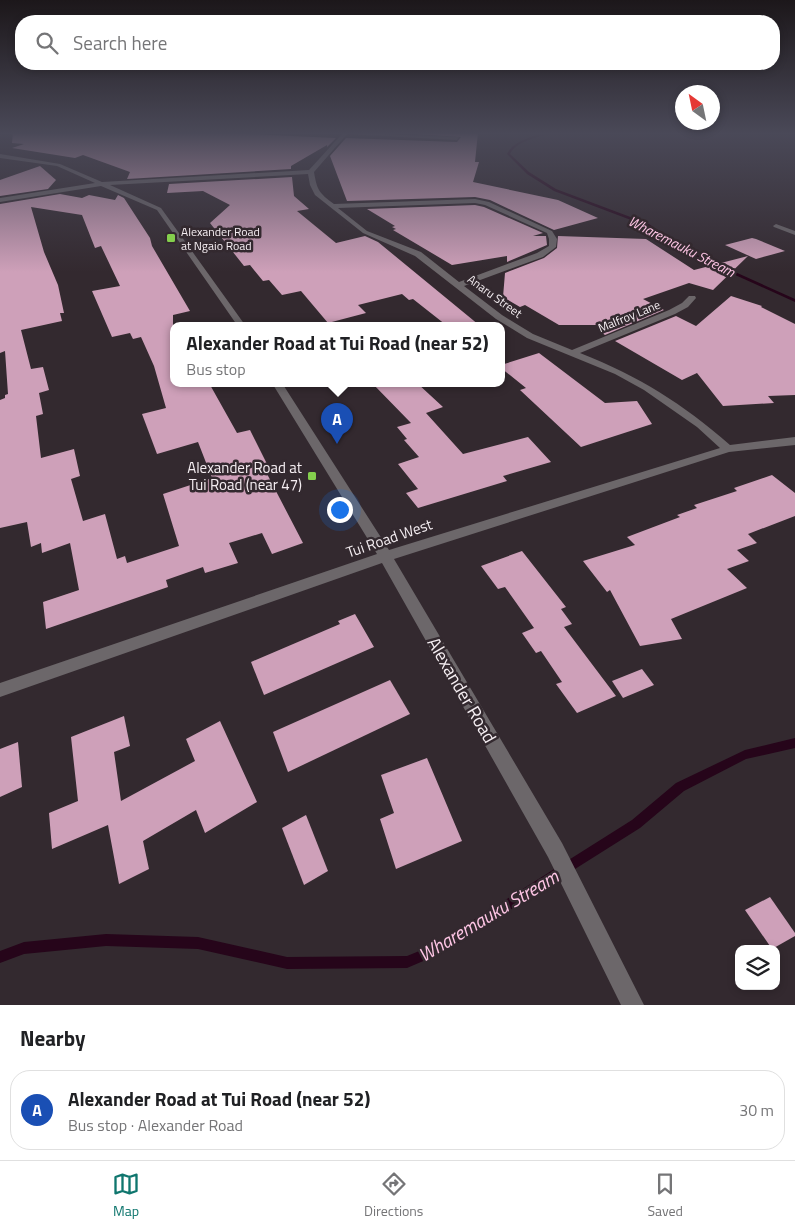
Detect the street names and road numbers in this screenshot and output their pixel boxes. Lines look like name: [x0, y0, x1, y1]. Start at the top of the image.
street label: Anaru Street: [464, 270, 527, 323]
street label: Malfroy Lane: [595, 295, 663, 337]
street label: Tui Road West: [343, 512, 436, 563]
street label: Alexander Road: [421, 632, 503, 748]

